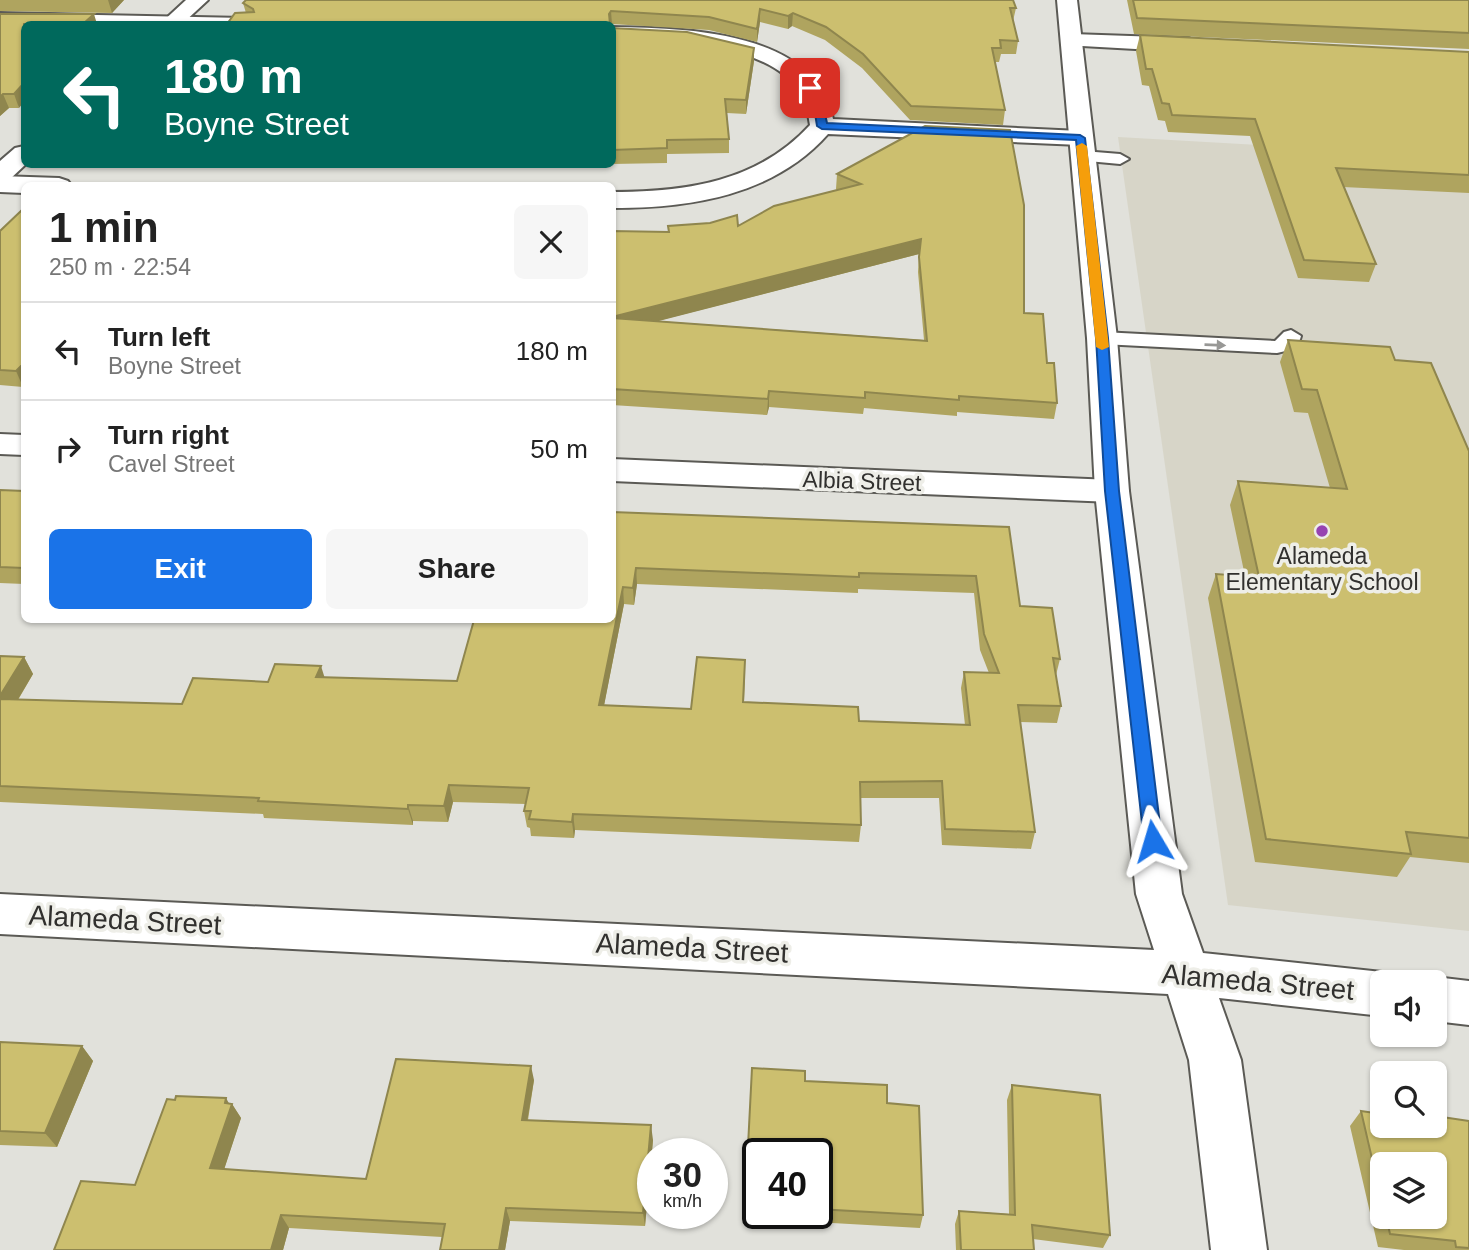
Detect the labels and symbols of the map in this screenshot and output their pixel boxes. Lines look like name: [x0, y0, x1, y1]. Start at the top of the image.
pin: [780, 58, 840, 118]
one-way arrow: [1204, 339, 1226, 350]
street label: Albia Street: [802, 466, 922, 496]
marker: Alameda Elementary School: [1314, 523, 1330, 539]
place label: Alameda Elementary School: [1225, 543, 1419, 595]
position arrow: [1116, 804, 1190, 878]
street label: Alameda Street: [28, 899, 222, 941]
street label: Alameda Street: [595, 927, 789, 969]
street label: Alameda Street: [1161, 958, 1356, 1006]
speed limit sign: 40: [742, 1138, 833, 1229]

